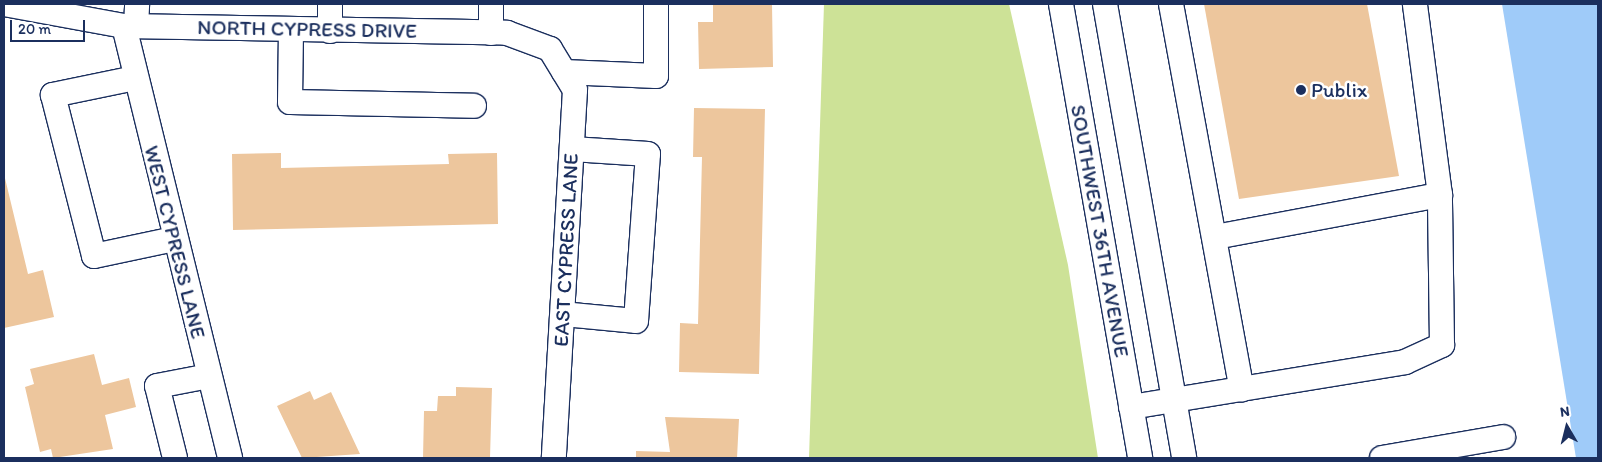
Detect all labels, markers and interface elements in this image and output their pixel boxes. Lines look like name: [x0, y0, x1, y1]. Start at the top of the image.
scale bar: [12, 10, 88, 42]
street label: NORTH CYPRESS DRIVE: [195, 14, 419, 44]
text: 20 m: [18, 20, 51, 38]
place label: Publix: [1311, 77, 1367, 103]
marker: Publix: [1295, 84, 1307, 96]
street label: SOUTHWEST 36TH AVENUE: [1065, 103, 1135, 359]
street label: WEST CYPRESS LANE: [139, 143, 211, 341]
street label: EAST CYPRESS LANE: [548, 153, 584, 347]
north arrow: [1542, 402, 1592, 452]
text: N: [1559, 403, 1571, 421]

